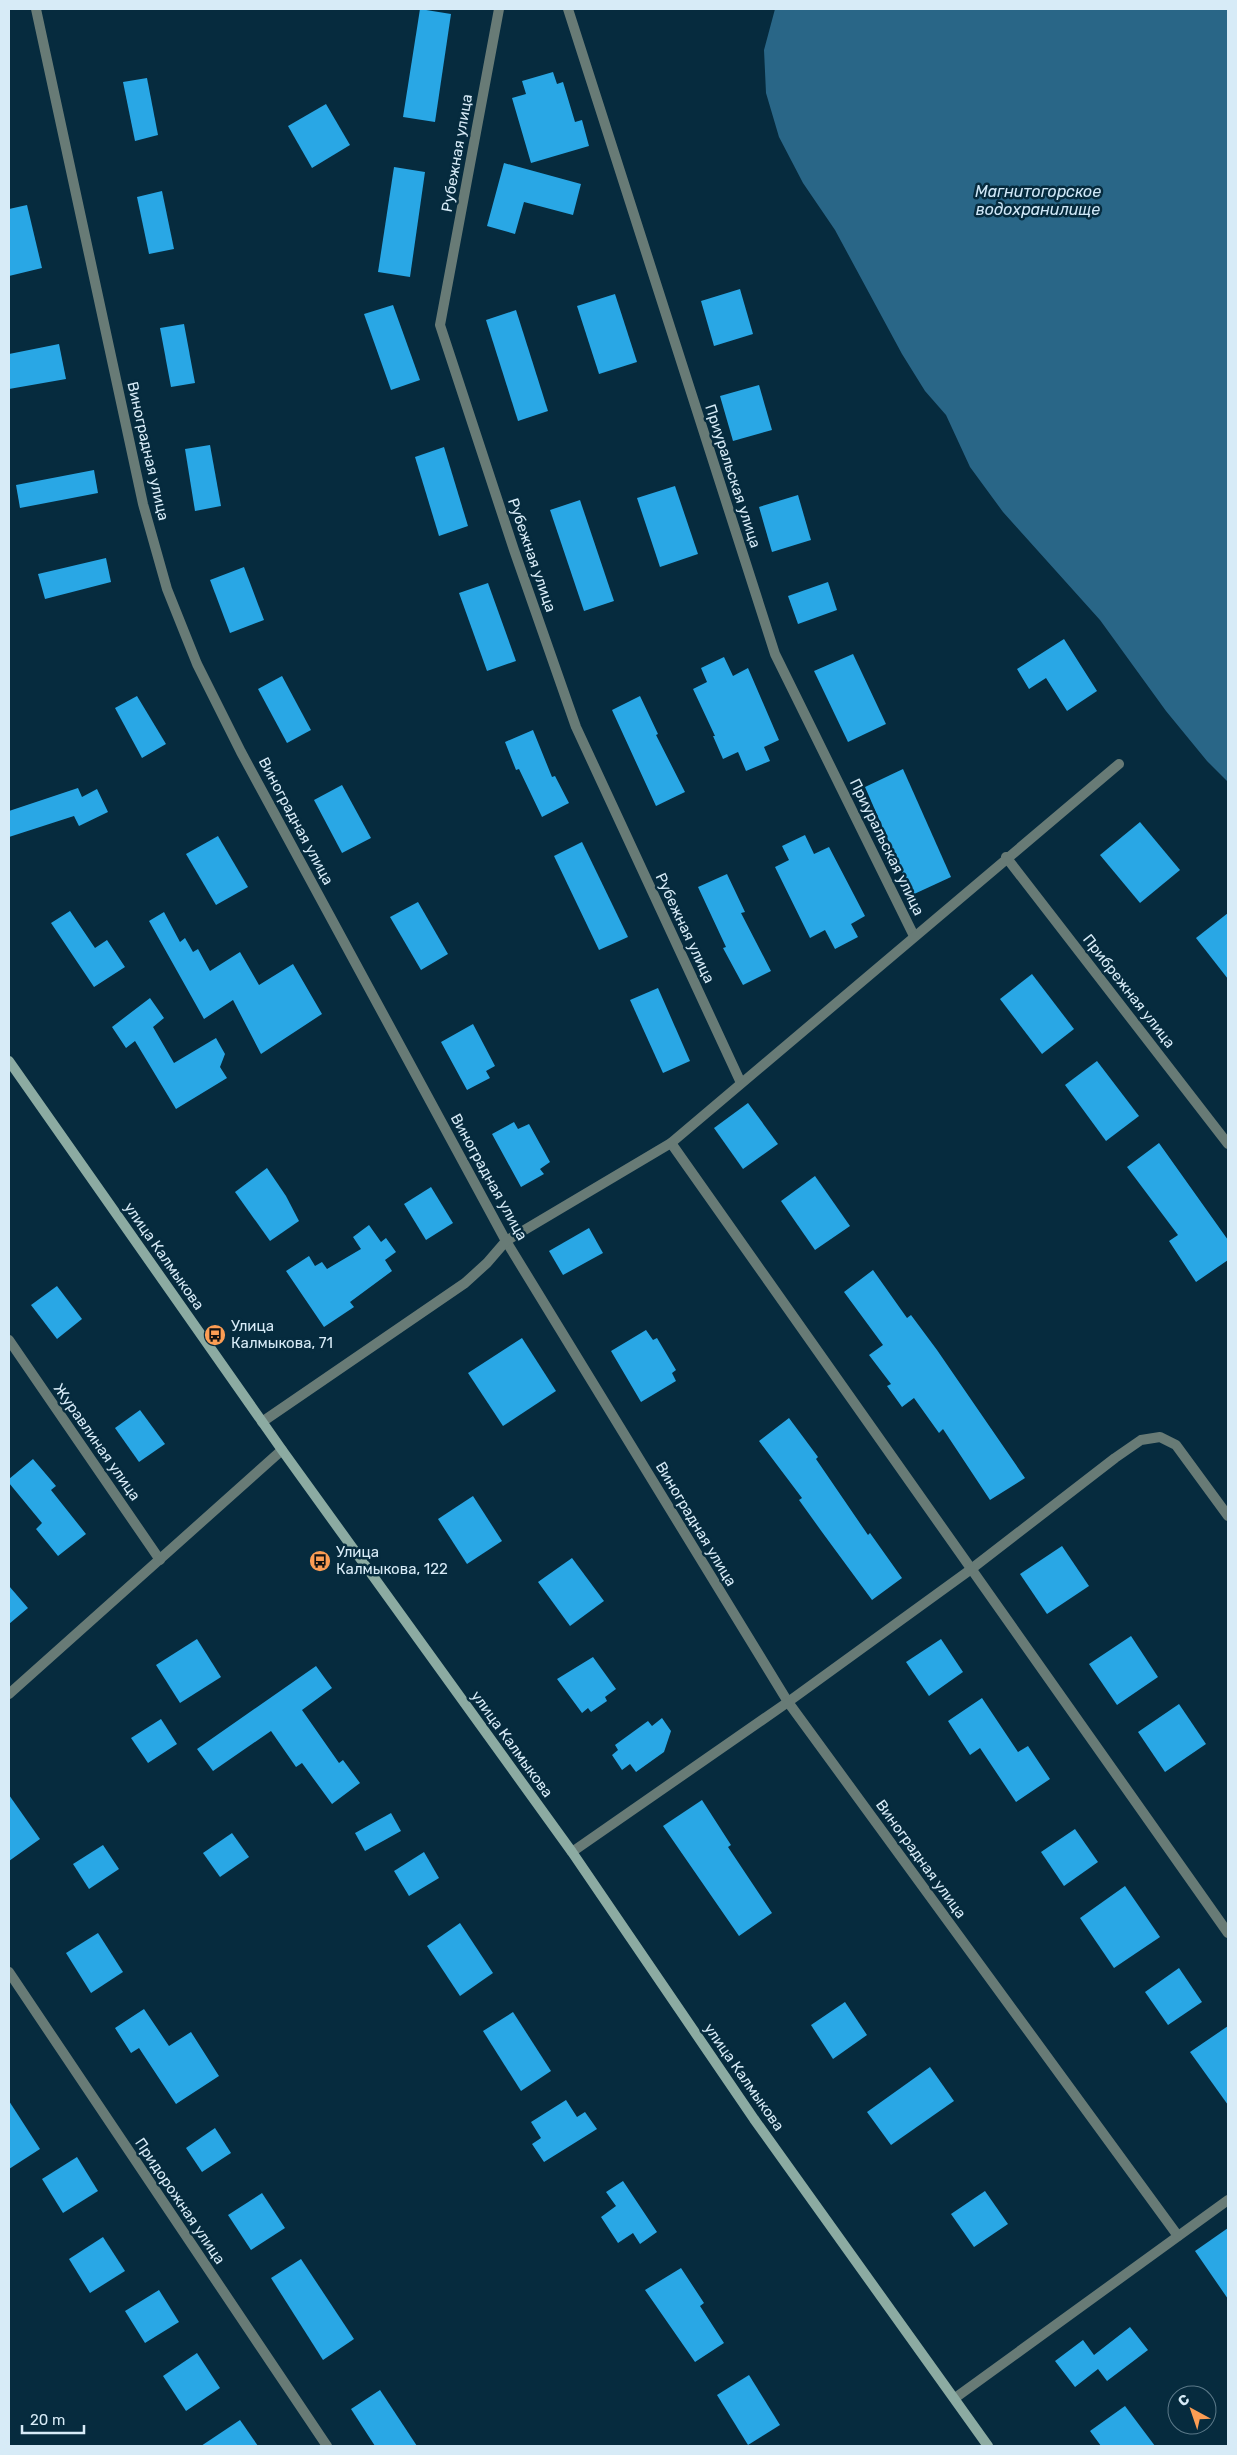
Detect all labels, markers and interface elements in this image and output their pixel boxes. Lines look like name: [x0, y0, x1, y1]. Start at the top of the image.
street label: Рубежная улица: [438, 93, 476, 213]
water label: Магнитогорское водохранилище: [975, 182, 1101, 219]
street label: Виноградная улица: [123, 380, 173, 522]
street label: Приуральская улица: [701, 402, 765, 550]
street label: Рубежная улица: [504, 496, 560, 614]
street label: Виноградная улица: [255, 754, 337, 888]
street label: Приуральская улица: [846, 776, 928, 918]
street label: Рубежная улица: [652, 870, 718, 986]
street label: Прибрежная улица: [1079, 931, 1179, 1051]
street label: Виноградная улица: [447, 1111, 531, 1243]
street label: улица Калмыкова: [120, 1199, 208, 1313]
place label: Улица Калмыкова, 71: [231, 1317, 333, 1352]
bus stop icon: Улица Калмыкова, 71: [203, 1323, 227, 1347]
street label: Журавлиная улица: [50, 1380, 144, 1504]
street label: Виноградная улица: [652, 1459, 740, 1589]
place label: Улица Калмыкова, 122: [336, 1543, 448, 1578]
bus stop icon: Улица Калмыкова, 122: [308, 1549, 332, 1573]
street label: улица Калмыкова: [467, 1687, 557, 1801]
street label: Виноградная улица: [872, 1796, 970, 1922]
street label: улица Калмыкова: [700, 2020, 788, 2134]
street label: Придорожная улица: [131, 2134, 229, 2268]
north arrow: [1167, 2385, 1217, 2435]
text: С: [1175, 2391, 1193, 2410]
scale bar: [22, 2402, 85, 2434]
text: 20 m: [30, 2411, 65, 2429]

